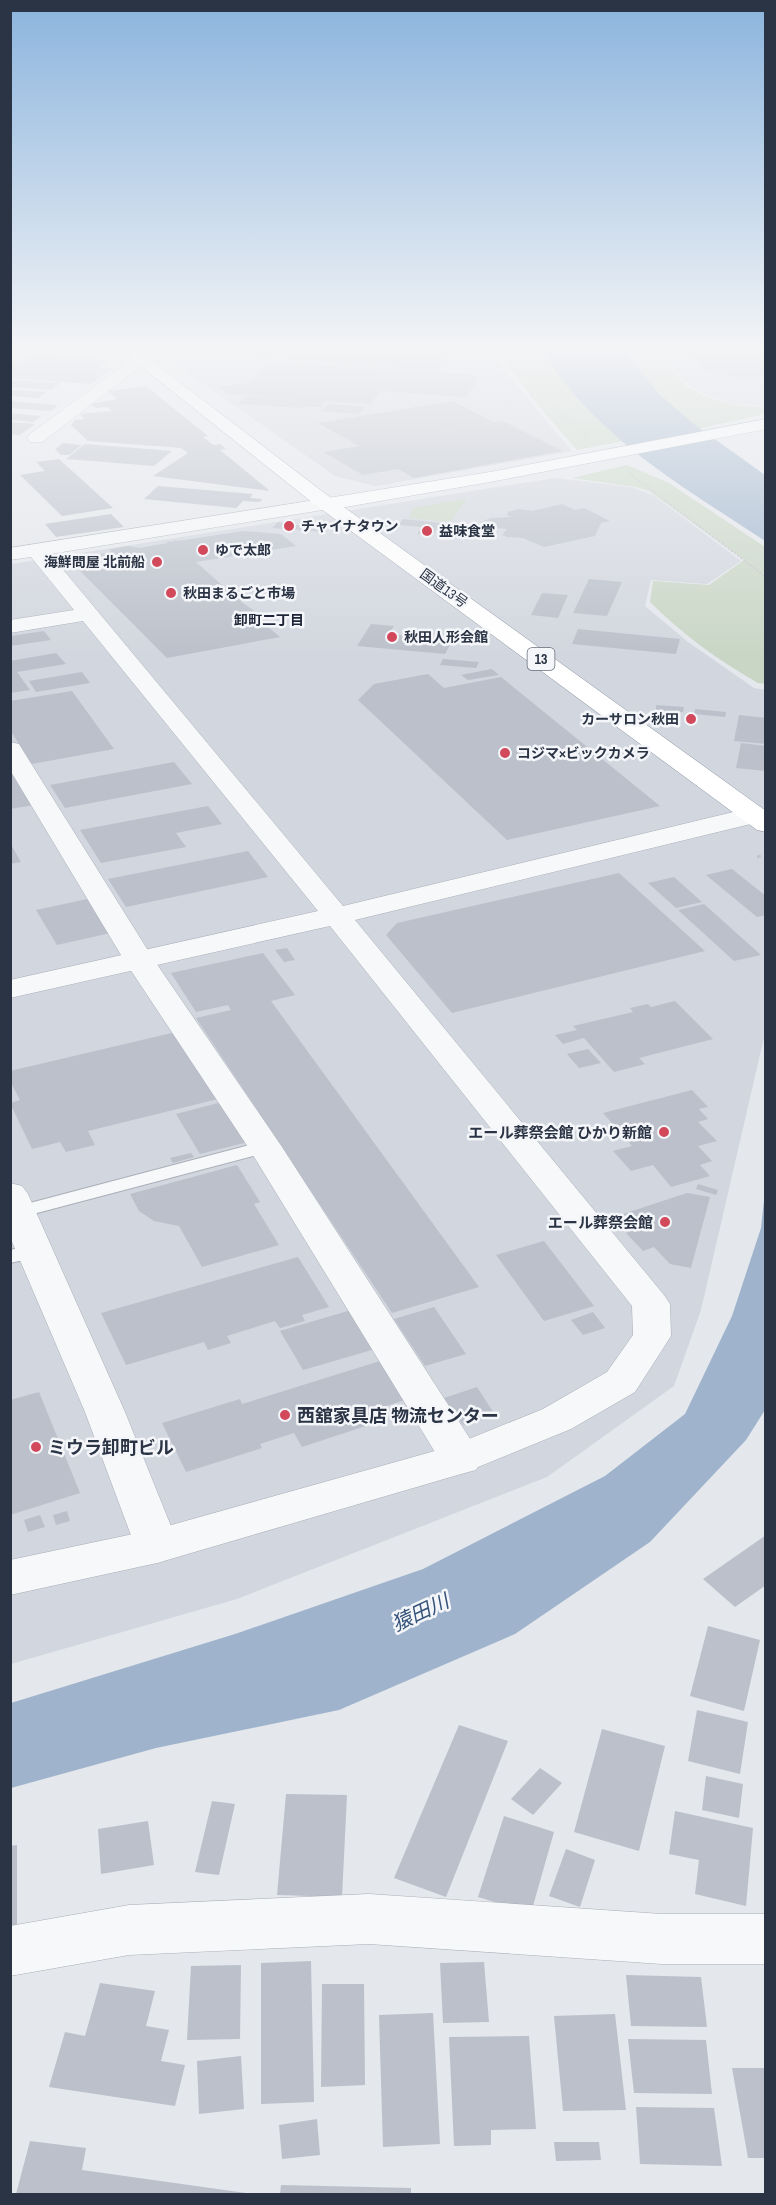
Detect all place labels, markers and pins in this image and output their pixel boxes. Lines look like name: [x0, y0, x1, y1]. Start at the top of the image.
place label: チャイナタウン: [301, 517, 399, 535]
marker: チャイナタウン: [282, 519, 296, 533]
place label: 益味食堂: [439, 522, 495, 540]
marker: 益味食堂: [420, 524, 434, 538]
place label: ゆで太郎: [215, 541, 271, 559]
marker: ゆで太郎: [196, 543, 210, 557]
place label: 海鮮問屋 北前船: [44, 553, 145, 571]
marker: 海鮮問屋 北前船: [150, 555, 164, 569]
place label: 秋田まるごと市場: [183, 584, 295, 602]
marker: 秋田まるごと市場: [164, 586, 178, 600]
place label: 秋田人形会館: [404, 628, 488, 646]
marker: 秋田人形会館: [385, 630, 399, 644]
place label: カーサロン秋田: [581, 710, 679, 728]
marker: カーサロン秋田: [684, 712, 698, 726]
place label: コジマ×ビックカメラ: [517, 744, 650, 762]
marker: コジマ×ビックカメラ: [498, 746, 512, 760]
place label: エール葬祭会館 ひかり新館: [469, 1122, 652, 1143]
marker: エール葬祭会館 ひかり新館: [657, 1125, 671, 1139]
place label: エール葬祭会館: [548, 1212, 653, 1233]
marker: エール葬祭会館: [658, 1215, 672, 1229]
place label: 西舘家具店 物流センター: [297, 1403, 499, 1428]
marker: 西舘家具店 物流センター: [278, 1408, 292, 1422]
place label: ミウラ卸町ビル: [48, 1435, 174, 1460]
marker: ミウラ卸町ビル: [29, 1440, 43, 1454]

